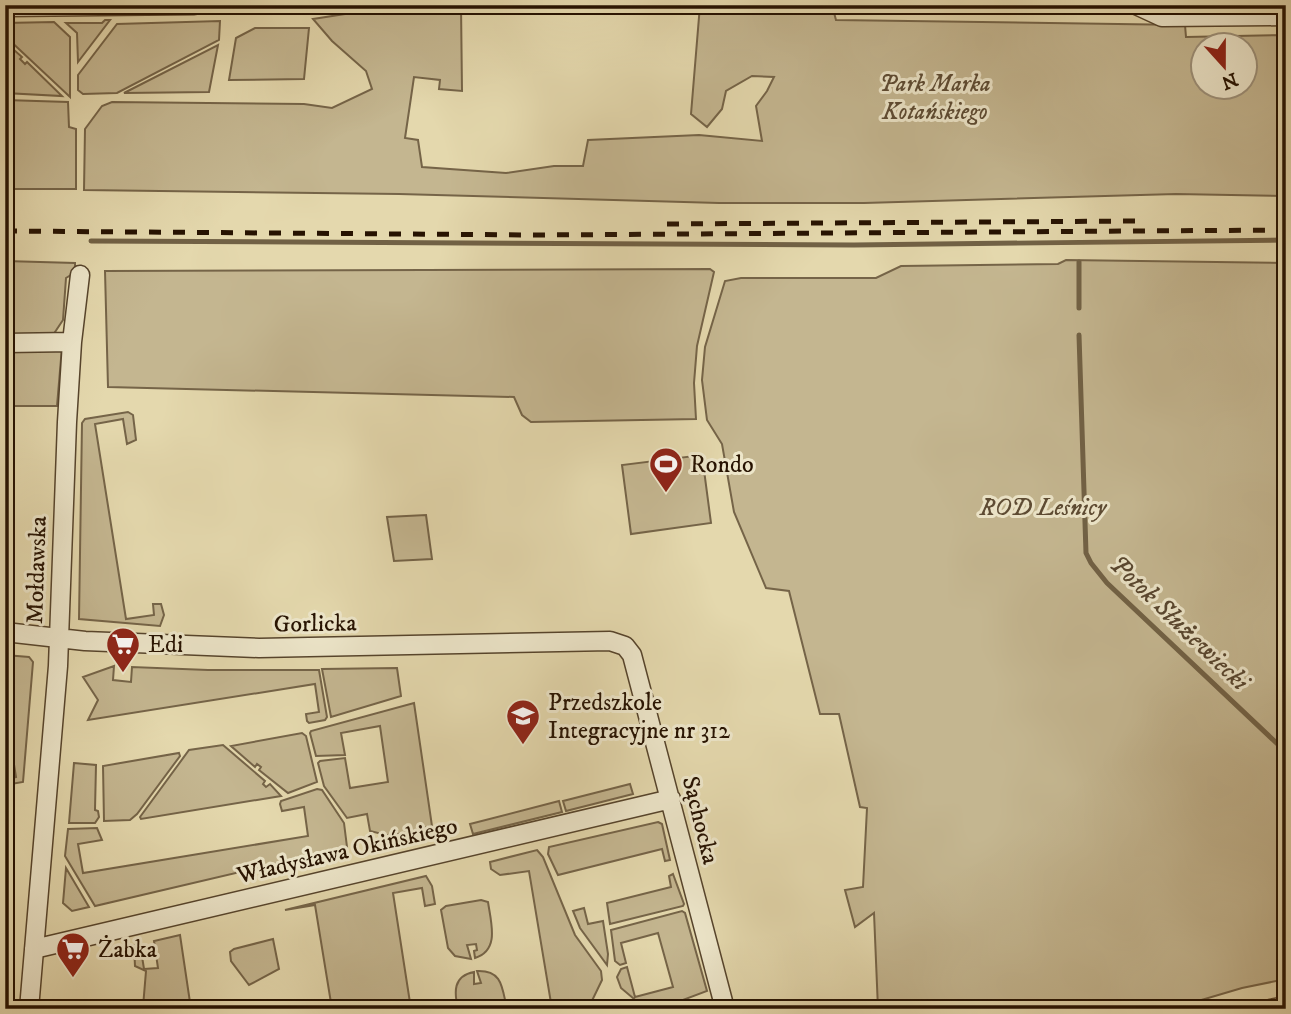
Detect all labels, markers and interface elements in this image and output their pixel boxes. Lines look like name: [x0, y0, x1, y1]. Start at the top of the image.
north arrow: [1190, 32, 1260, 102]
text: N: [1218, 67, 1241, 94]
park label: Park Marka Kotańskiego: [879, 69, 991, 127]
sports icon: Rondo: [647, 445, 685, 494]
place label: Rondo: [690, 450, 754, 480]
park label: ROD Leśnicy: [979, 493, 1108, 523]
street label: Mołdawska: [20, 515, 54, 624]
water label: Potok Służewiecki: [1102, 548, 1257, 700]
street label: Gorlicka: [273, 608, 358, 640]
supermarket icon: Edi: [104, 625, 142, 674]
place label: Edi: [148, 630, 183, 660]
place label: Przedszkole Integracyjne nr 312: [548, 688, 730, 746]
school or university icon: Przedszkole Integracyjne nr 312: [504, 697, 542, 746]
street label: Sąchocka: [675, 773, 726, 868]
street label: Władysława Okińskiego: [233, 811, 460, 891]
supermarket icon: Żabka: [54, 930, 92, 979]
place label: Żabka: [98, 934, 158, 965]

